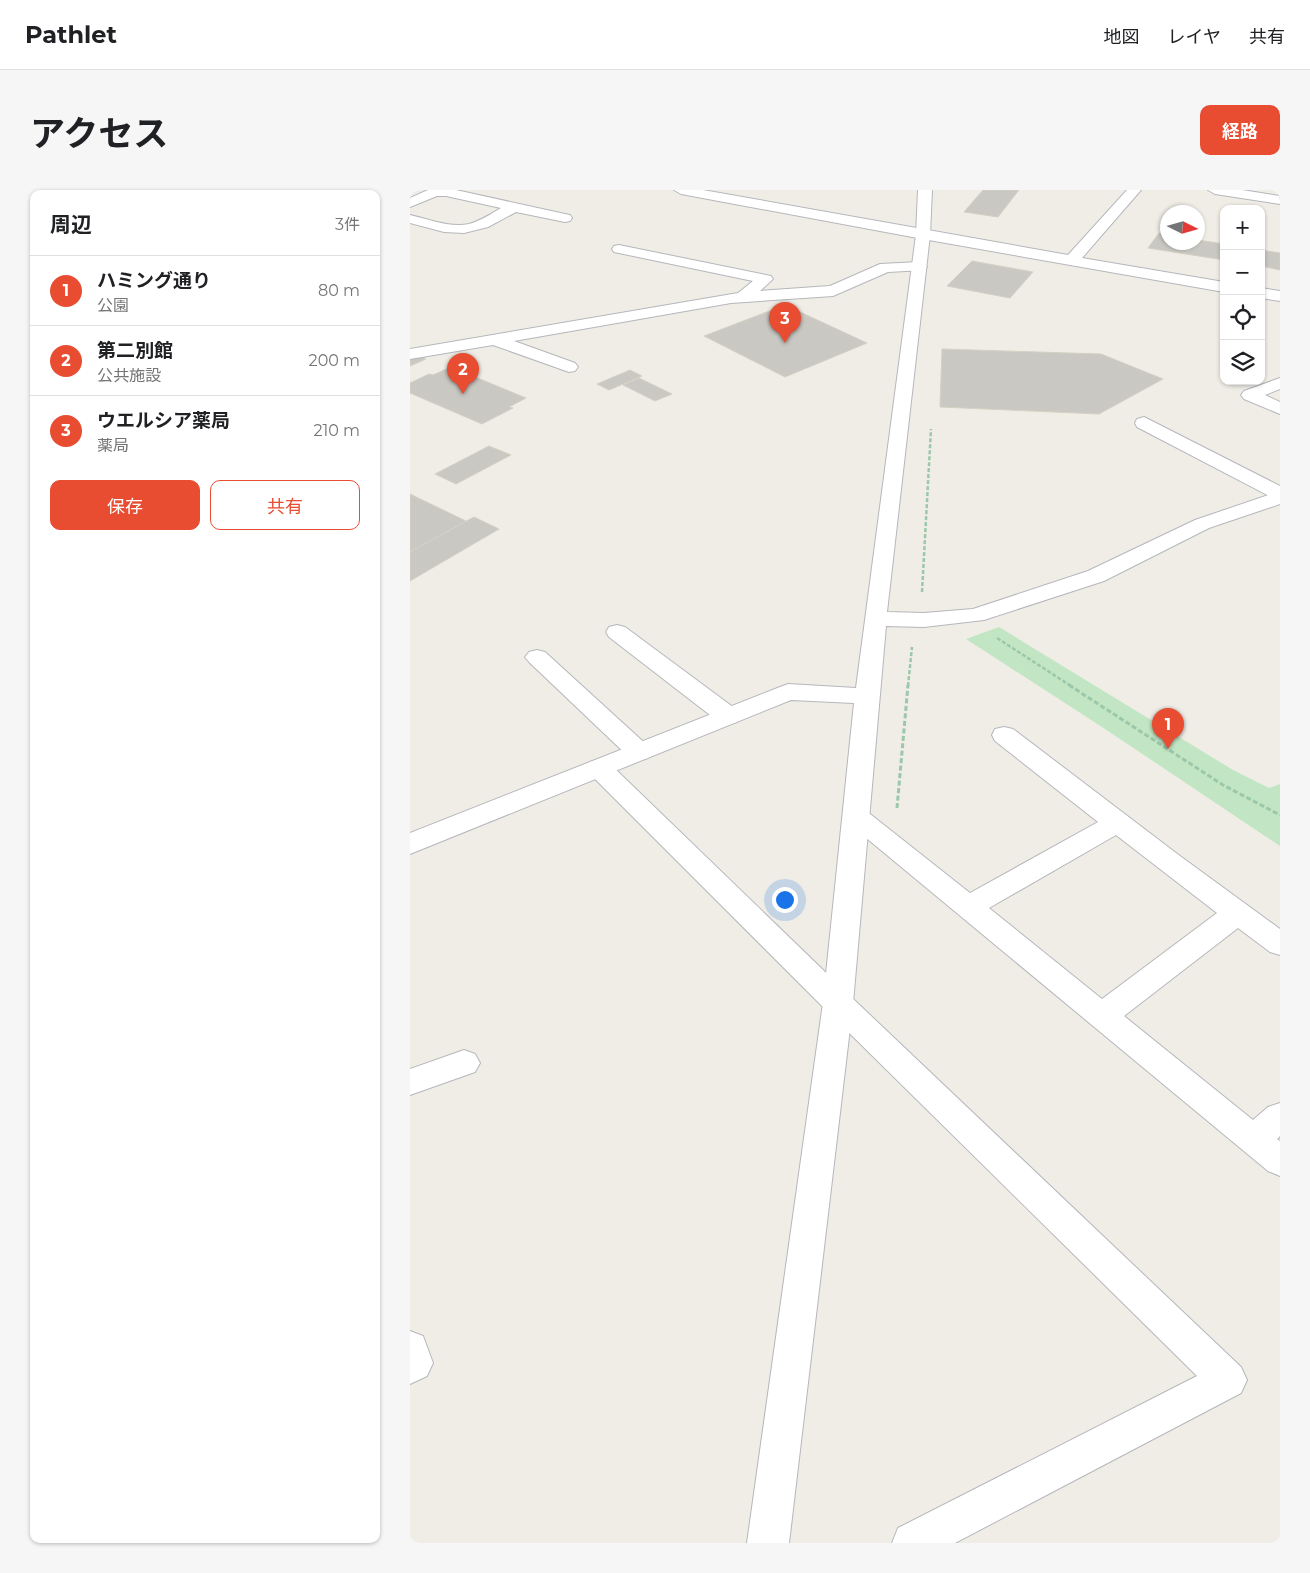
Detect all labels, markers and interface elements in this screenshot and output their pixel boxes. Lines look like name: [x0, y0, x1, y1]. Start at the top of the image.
text: Pathlet: [25, 20, 117, 49]
text: 地図: [1104, 26, 1140, 48]
text: レイヤ: [1168, 26, 1221, 48]
text: 共有: [1249, 26, 1285, 48]
button: 経路: [1200, 105, 1280, 155]
text: アクセス: [30, 112, 168, 155]
north arrow: [1160, 205, 1205, 250]
map controls: [1220, 205, 1265, 385]
button: +: [1220, 205, 1265, 250]
text: 周辺: [50, 212, 92, 237]
text: 3件: [335, 215, 360, 234]
button: −: [1220, 250, 1265, 295]
text: ハミング通り: [97, 269, 211, 292]
text: 1: [63, 281, 69, 300]
text: 80 m: [318, 281, 360, 300]
button: locate: [1220, 295, 1265, 340]
text: 公園: [97, 296, 129, 315]
pin: 3: [769, 302, 801, 343]
text: 第二別館: [97, 339, 173, 362]
button: layers: [1220, 340, 1265, 385]
text: 2: [61, 351, 71, 370]
text: 200 m: [309, 351, 360, 370]
pin: 2: [447, 353, 479, 394]
text: 公共施設: [97, 366, 161, 385]
text: ウエルシア薬局: [97, 409, 230, 432]
text: 3: [61, 421, 71, 440]
text: 210 m: [313, 421, 360, 440]
text: 薬局: [97, 436, 129, 455]
button: 保存: [50, 480, 200, 530]
button: 共有: [210, 480, 360, 530]
pin: 1: [1152, 708, 1184, 749]
your location: [772, 887, 798, 913]

